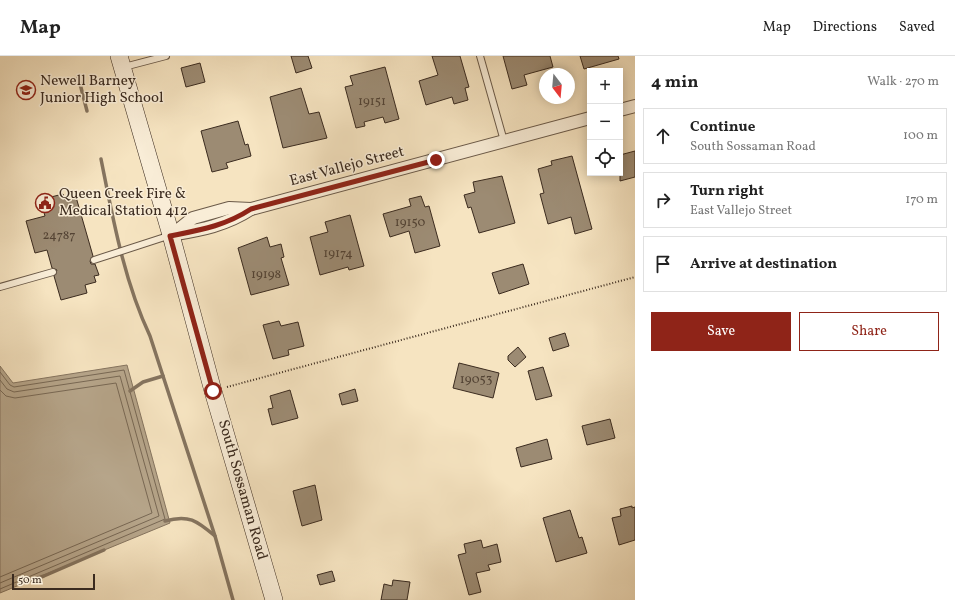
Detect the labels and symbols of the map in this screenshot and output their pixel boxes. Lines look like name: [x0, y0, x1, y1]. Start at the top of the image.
north arrow: [539, 68, 575, 104]
place label: Newell Barney Junior High School: [40, 71, 163, 109]
school or university icon: Newell Barney Junior High School: [15, 79, 37, 101]
house number: 19151: [358, 93, 386, 111]
street label: East Vallejo Street: [287, 142, 407, 192]
route end: [427, 151, 445, 169]
place label: Queen Creek Fire & Medical Station 412: [59, 184, 188, 222]
public building icon: Queen Creek Fire & Medical Station 412: [34, 192, 56, 214]
house number: 19150: [395, 214, 425, 232]
house number: 24787: [42, 227, 76, 245]
house number: 19174: [323, 245, 353, 263]
house number: 19198: [251, 266, 281, 284]
house number: 19053: [460, 371, 493, 389]
route start: [204, 382, 222, 400]
street label: South Sossaman Road: [212, 417, 272, 563]
scale bar: [12, 572, 95, 591]

